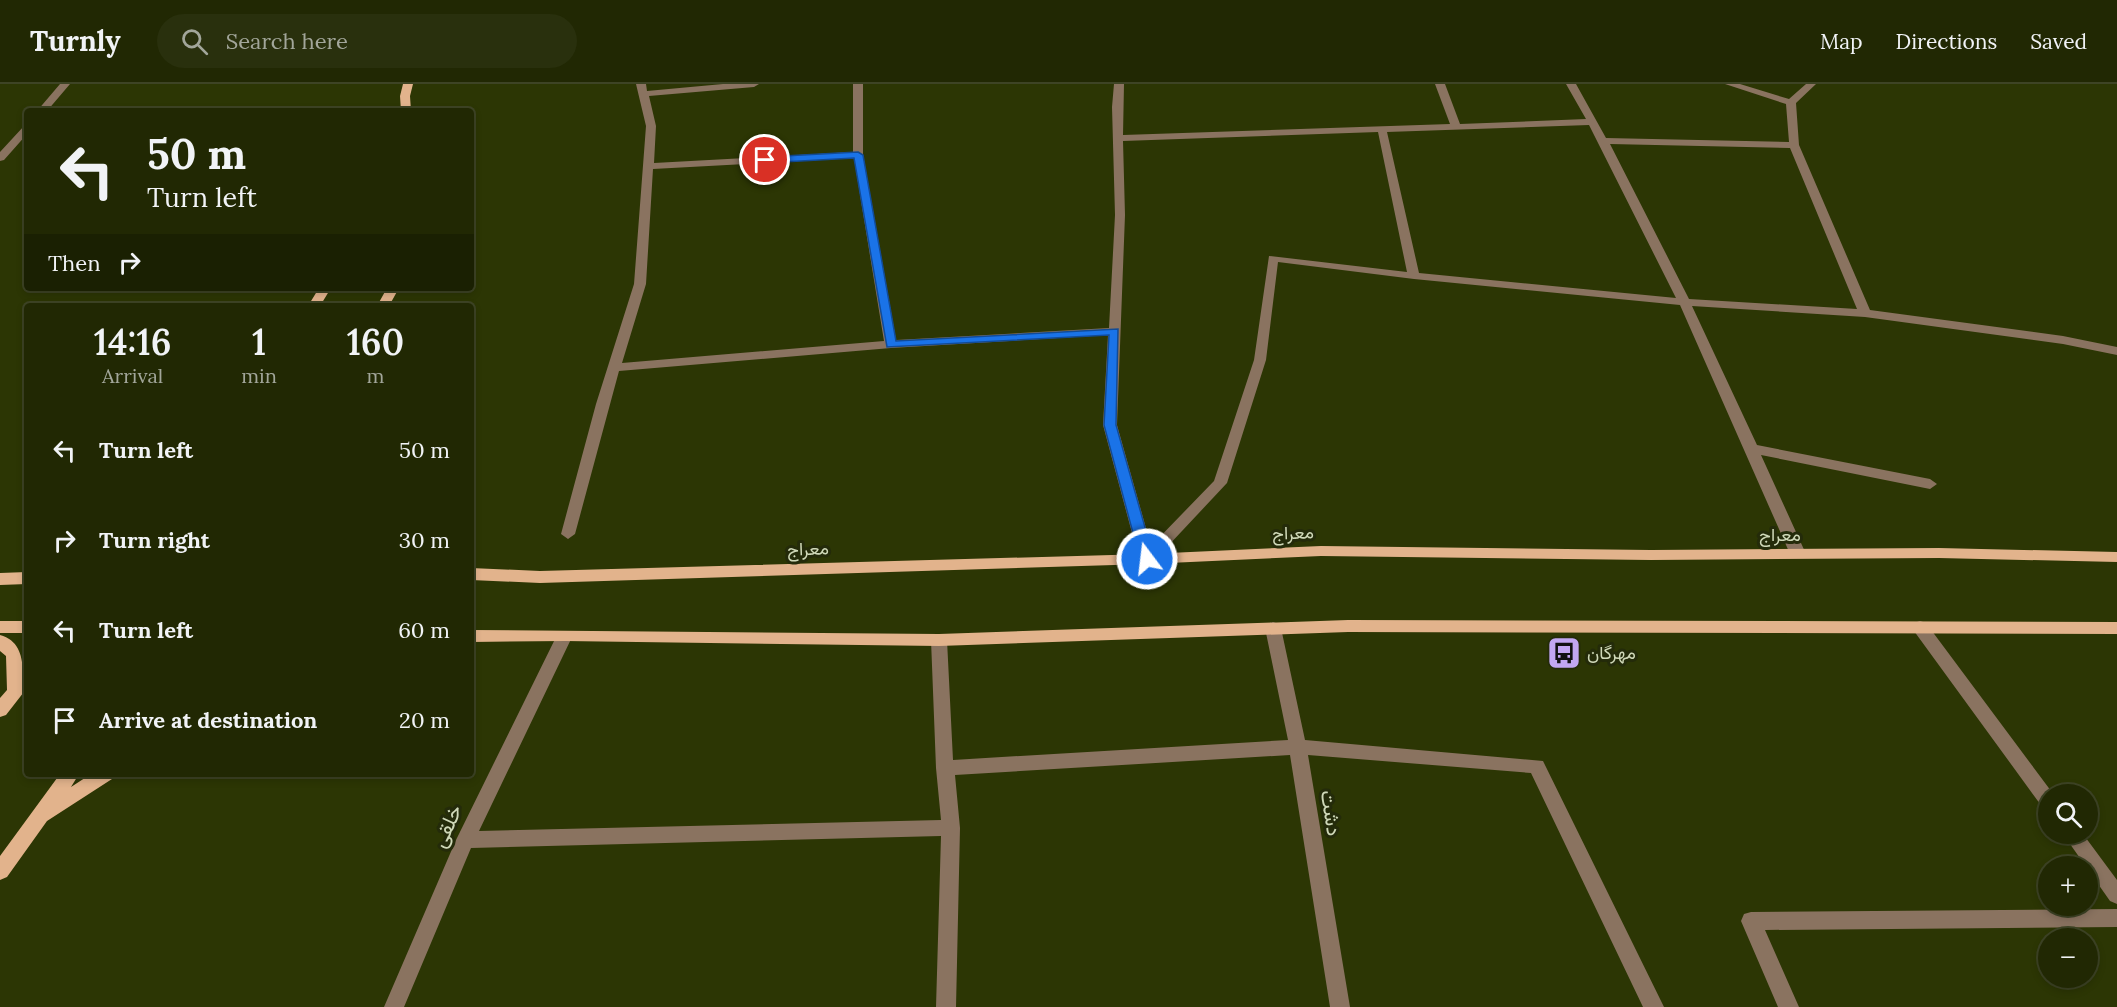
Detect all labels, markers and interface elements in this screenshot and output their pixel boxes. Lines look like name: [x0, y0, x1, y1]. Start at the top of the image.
search box: [157, 14, 577, 68]
text: Turnly: [30, 23, 121, 59]
icon: search: [178, 25, 211, 58]
text: Search here: [226, 27, 348, 55]
text: Map: [1820, 28, 1863, 55]
text: Directions: [1896, 28, 1997, 55]
text: Saved: [2030, 28, 2087, 55]
text: 50 m: [147, 127, 246, 181]
icon: left: [48, 132, 126, 210]
pin: [739, 134, 790, 185]
icon: arrive: [748, 143, 781, 176]
text: Turn left: [147, 180, 257, 214]
icon: right: [113, 246, 146, 279]
text: Then: [48, 249, 101, 277]
text: 14:16: [94, 319, 171, 365]
text: 1: [252, 319, 266, 365]
text: 160: [347, 319, 404, 365]
text: Arrival: [102, 363, 163, 388]
text: min: [241, 363, 277, 388]
text: m: [366, 363, 384, 388]
icon: left: [48, 434, 81, 467]
text: Turn left: [99, 436, 193, 464]
text: 50 m: [399, 436, 450, 464]
street label: معراج: [1272, 520, 1314, 546]
street label: معراج: [1759, 523, 1801, 547]
icon: right: [48, 524, 81, 557]
text: Turn right: [99, 526, 210, 554]
text: 30 m: [399, 526, 450, 554]
position arrow: [1115, 527, 1179, 591]
street label: معراج: [787, 536, 829, 562]
icon: left: [48, 614, 81, 647]
text: Turn left: [99, 616, 193, 644]
text: 60 m: [398, 616, 450, 644]
bus stop icon: مهرگان: [1546, 635, 1582, 671]
place label: مهرگان: [1587, 641, 1636, 664]
icon: arrive: [48, 704, 81, 737]
text: Arrive at destination: [99, 706, 317, 734]
text: 20 m: [399, 706, 450, 734]
map controls: [2038, 784, 2098, 988]
button: search: [2038, 784, 2098, 844]
street label: دشت: [1315, 788, 1348, 838]
street label: خلقی: [425, 800, 468, 852]
button: +: [2038, 856, 2098, 916]
button: −: [2038, 928, 2098, 988]

